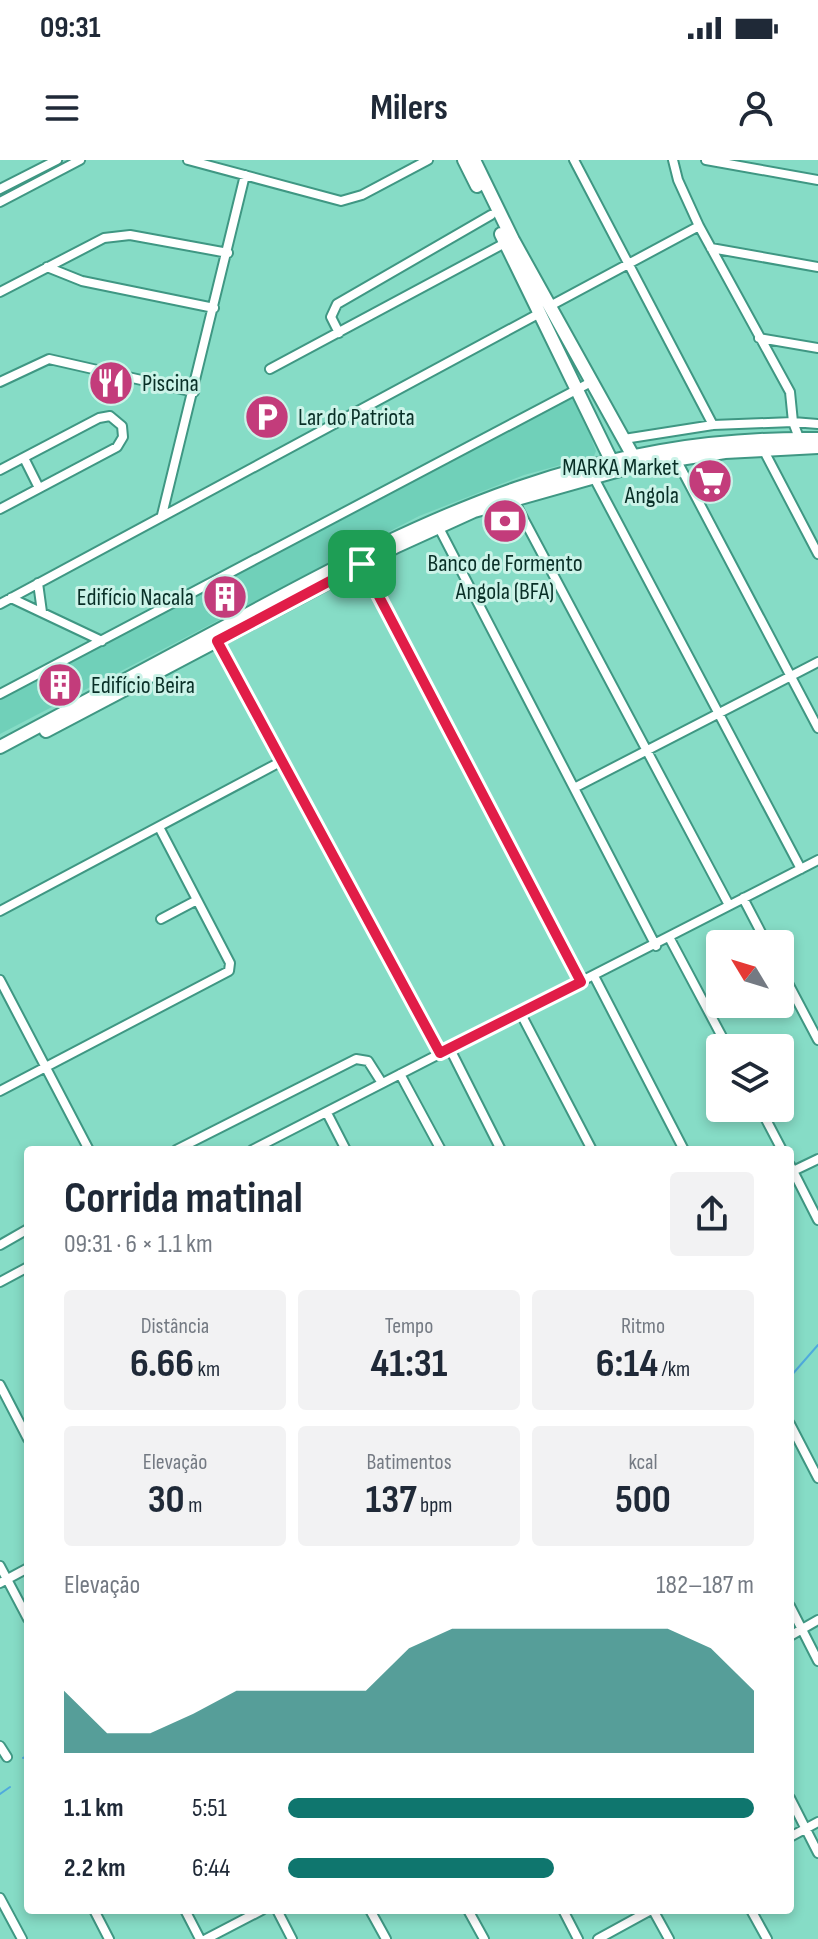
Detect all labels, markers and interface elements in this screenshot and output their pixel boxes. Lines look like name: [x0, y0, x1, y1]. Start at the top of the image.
text: 09:31: [40, 10, 100, 46]
icon: menu: [40, 86, 84, 130]
icon: person: [734, 86, 778, 130]
text: Milers: [370, 87, 448, 130]
restaurant icon: Piscina: [87, 359, 135, 407]
place label: Piscina: [142, 369, 199, 398]
parking icon: Lar do Patriota: [243, 393, 291, 441]
place label: Lar do Patriota: [298, 403, 415, 432]
place label: MARKA Market Angola: [562, 453, 679, 510]
supermarket icon: MARKA Market Angola: [686, 457, 734, 505]
bank icon: Banco de Formento Angola (BFA): [481, 497, 529, 545]
pin: [328, 530, 396, 598]
icon: arrive: [340, 542, 384, 586]
place label: Banco de Formento Angola (BFA): [427, 549, 583, 606]
building icon: Edifício Nacala: [201, 573, 249, 621]
place label: Edifício Nacala: [77, 583, 194, 612]
building icon: Edifício Beira: [36, 661, 84, 709]
place label: Edifício Beira: [91, 671, 195, 700]
north arrow: [706, 930, 794, 1018]
map controls: [706, 930, 794, 1122]
button: layers: [706, 1034, 794, 1122]
text: Corrida matinal: [64, 1172, 303, 1225]
button: share: [670, 1172, 754, 1256]
text: 09:31 · 6 × 1.1 km: [64, 1229, 213, 1260]
text: Distância: [141, 1313, 209, 1340]
text: Tempo: [385, 1313, 433, 1340]
text: Ritmo: [621, 1313, 665, 1340]
text: 6.66: [130, 1340, 194, 1388]
text: 41:31: [371, 1340, 447, 1388]
text: 6:14: [596, 1340, 658, 1388]
text: km: [194, 1356, 220, 1383]
text: /km: [658, 1356, 690, 1383]
text: Elevação: [143, 1449, 207, 1476]
text: Batimentos: [366, 1449, 452, 1476]
text: kcal: [628, 1449, 658, 1476]
text: 30: [148, 1476, 185, 1524]
text: 137: [366, 1476, 417, 1524]
text: 500: [615, 1476, 671, 1524]
text: m: [185, 1492, 202, 1519]
text: bpm: [417, 1492, 452, 1519]
text: Elevação: [64, 1570, 140, 1601]
text: 182–187 m: [656, 1570, 754, 1601]
text: 1.1 km: [64, 1793, 123, 1824]
text: 5:51: [192, 1793, 227, 1824]
text: 2.2 km: [64, 1853, 126, 1884]
text: 6:44: [192, 1853, 230, 1884]

